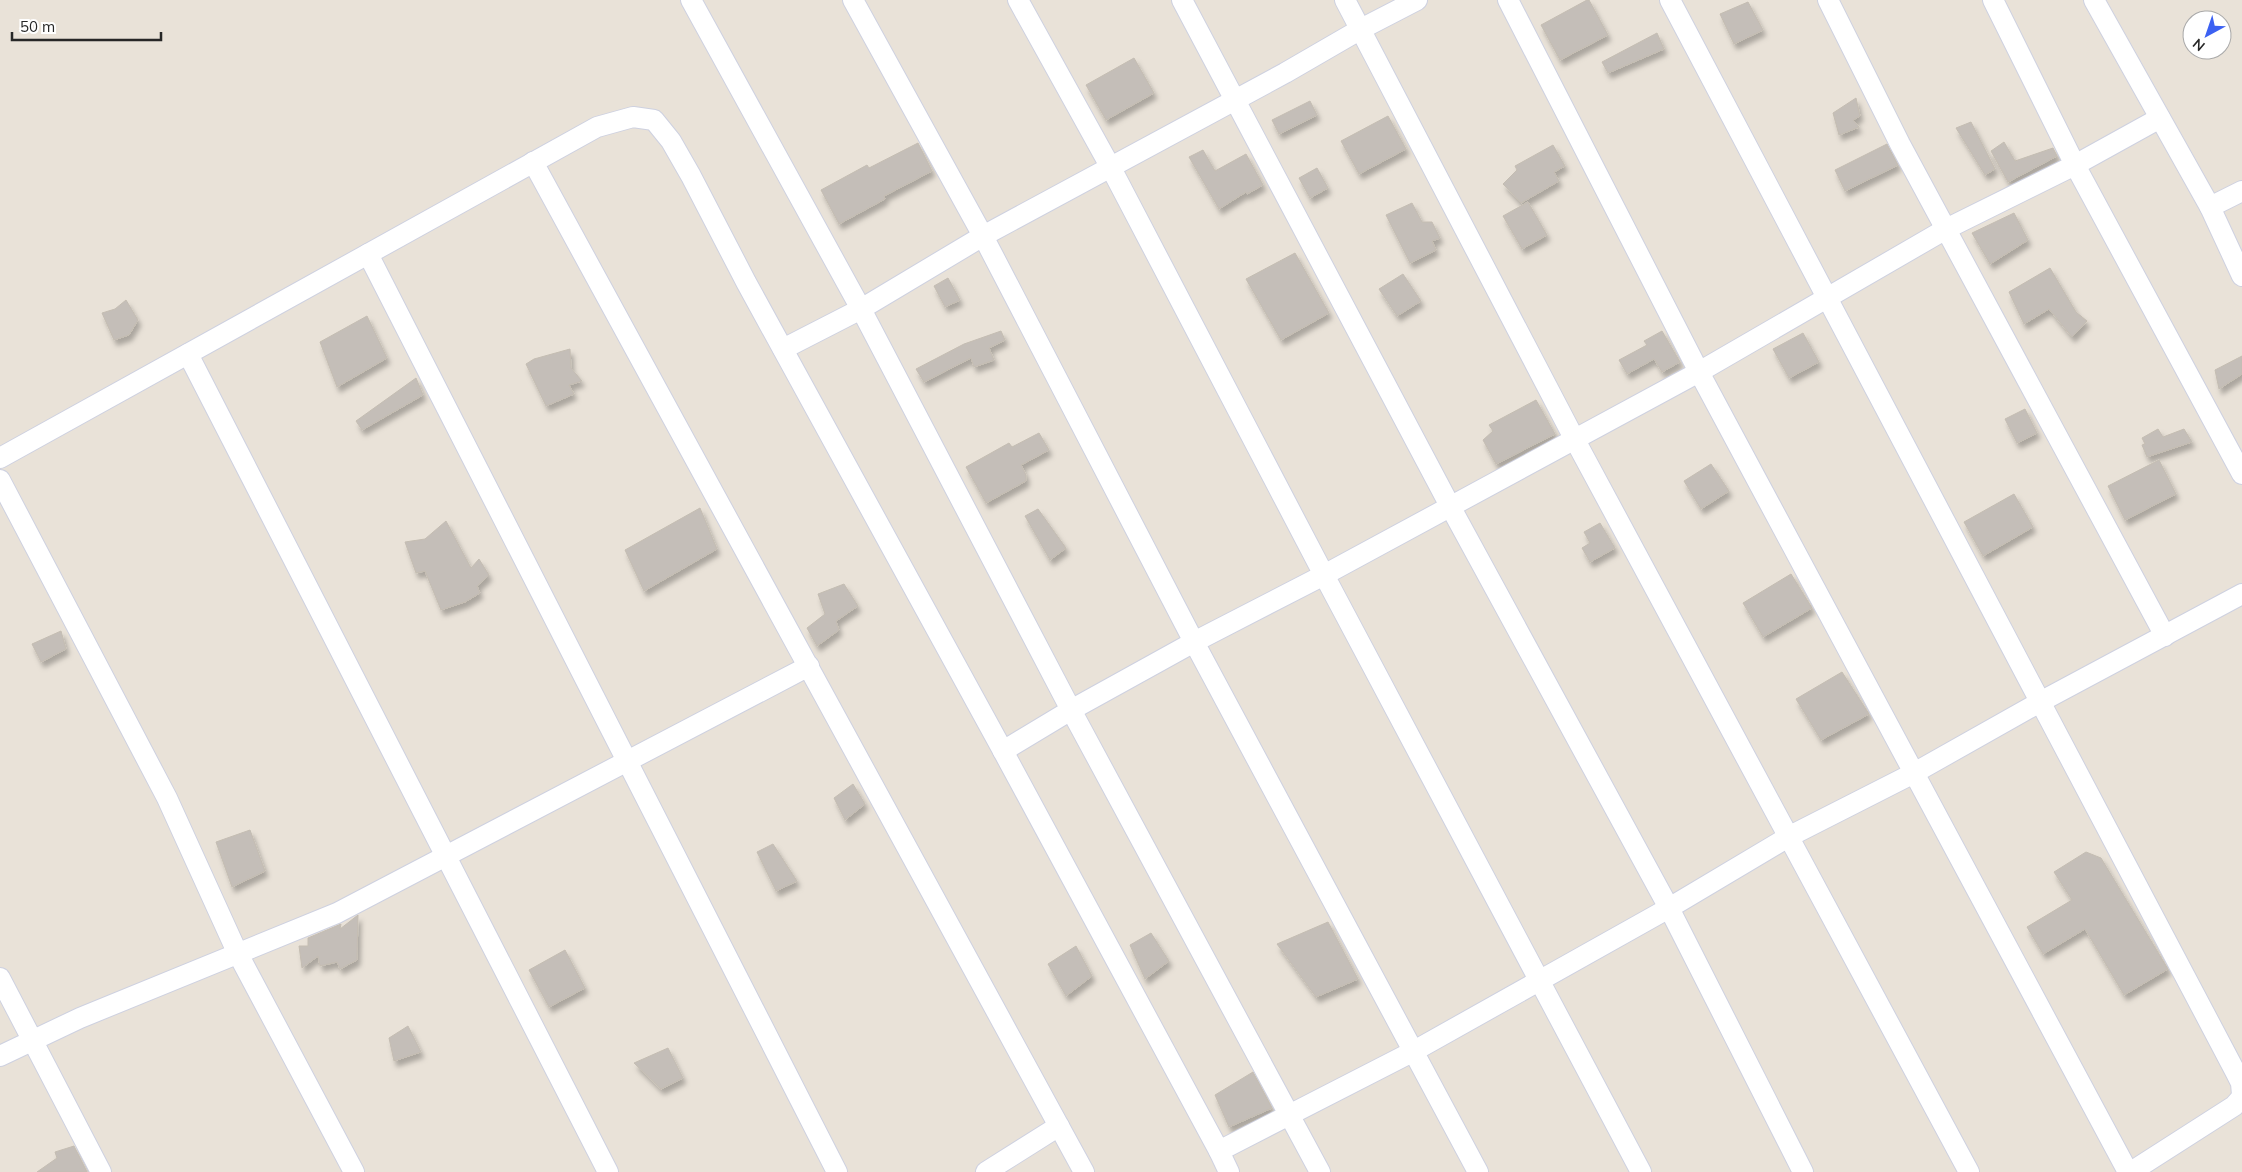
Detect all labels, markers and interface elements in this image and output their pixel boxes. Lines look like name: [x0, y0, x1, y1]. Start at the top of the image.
scale bar: [12, 10, 161, 42]
north arrow: [2182, 10, 2232, 60]
text: 50 m: [20, 17, 55, 36]
text: N: [2189, 35, 2208, 55]

